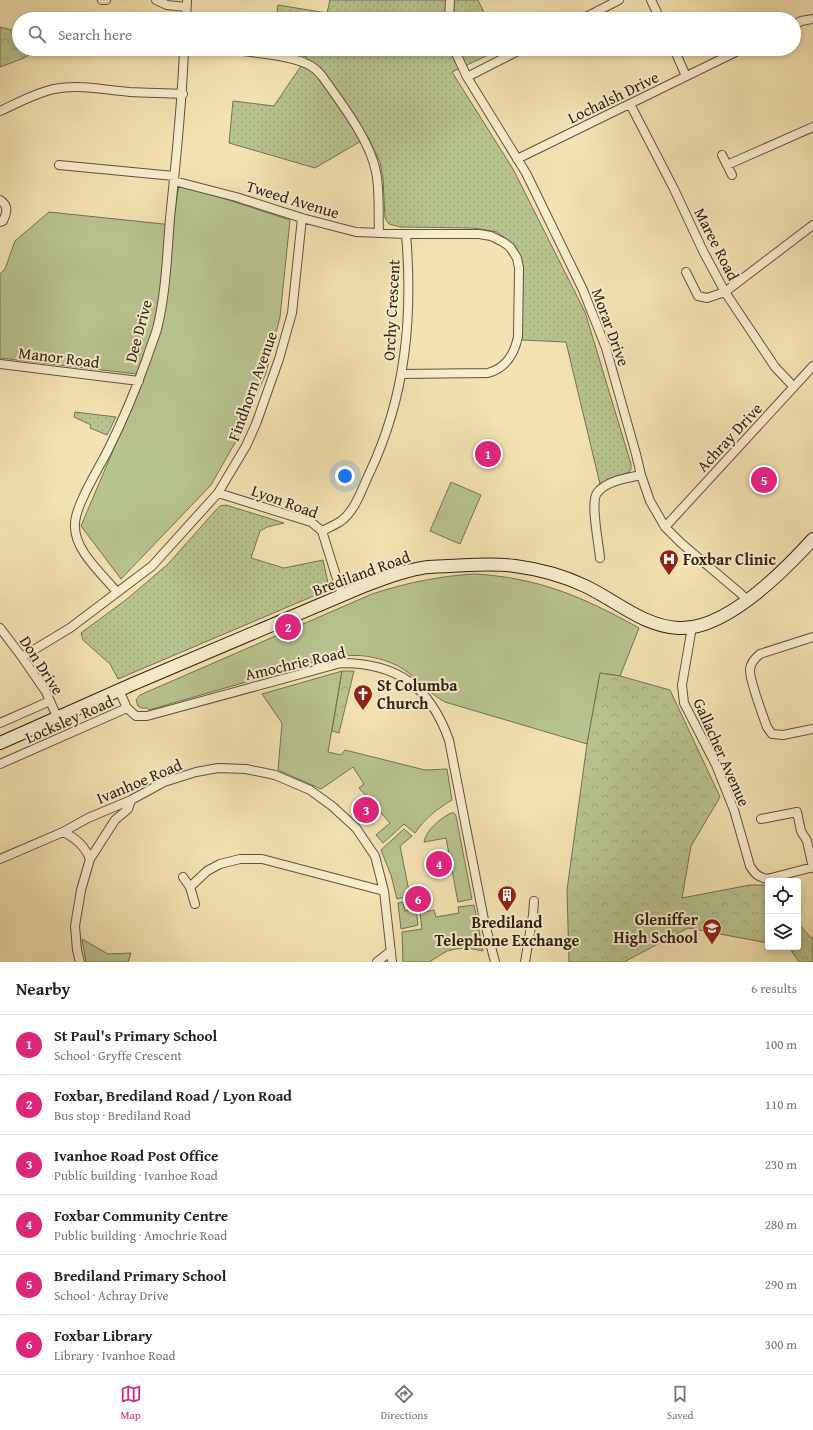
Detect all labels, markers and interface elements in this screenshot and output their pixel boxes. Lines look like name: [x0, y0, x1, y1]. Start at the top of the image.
search box: [12, 12, 801, 56]
icon: search: [26, 23, 48, 45]
text: Search here: [58, 24, 132, 45]
street label: Lochalsh Drive: [563, 65, 663, 129]
street label: Tweed Avenue: [243, 173, 343, 225]
street label: Maree Road: [688, 203, 746, 285]
street label: Orchy Crescent: [376, 258, 406, 361]
street label: Morar Drive: [586, 285, 636, 369]
street label: Dee Drive: [118, 297, 158, 365]
street label: Findhorn Avenue: [221, 328, 283, 444]
street label: Manor Road: [17, 340, 101, 374]
street label: Achray Drive: [691, 397, 767, 477]
pin: 1: [475, 439, 501, 469]
pin: 5: [751, 465, 777, 495]
your location: [335, 466, 355, 486]
street label: Lyon Road: [248, 478, 322, 524]
street label: Brediland Road: [309, 544, 414, 602]
place label: Foxbar Clinic: [683, 547, 776, 571]
hospital icon: Foxbar Clinic: [658, 548, 680, 576]
pin: 2: [275, 612, 301, 642]
street label: Don Drive: [14, 631, 70, 699]
street label: Amochrie Road: [242, 640, 348, 686]
place label: St Columba Church: [377, 673, 458, 715]
church icon: St Columba Church: [352, 683, 374, 711]
street label: Locksley Road: [21, 689, 117, 749]
street label: Gallacher Avenue: [687, 694, 757, 810]
street label: Ivanhoe Road: [93, 752, 186, 810]
pin: 3: [353, 795, 379, 825]
pin: 4: [426, 849, 452, 879]
map controls: [765, 878, 801, 950]
button: locate: [765, 878, 801, 914]
pin: 6: [405, 884, 431, 914]
building icon: Brediland Telephone Exchange: [496, 884, 518, 912]
place label: Gleniffer High School: [614, 907, 699, 949]
place label: Brediland Telephone Exchange: [435, 910, 580, 952]
button: layers: [765, 914, 801, 950]
school or university icon: Gleniffer High School: [701, 917, 723, 945]
text: Nearby: [16, 976, 70, 1001]
text: 6 results: [751, 979, 797, 998]
text: St Paul's Primary School: [54, 1025, 217, 1046]
text: 1: [26, 1035, 32, 1054]
text: 100 m: [765, 1035, 797, 1054]
text: School · Gryffe Crescent: [54, 1046, 182, 1065]
text: Foxbar, Brediland Road / Lyon Road: [54, 1085, 292, 1106]
text: 2: [26, 1095, 32, 1114]
text: 110 m: [765, 1095, 797, 1114]
text: Bus stop · Brediland Road: [54, 1106, 191, 1125]
text: Ivanhoe Road Post Office: [54, 1145, 218, 1166]
text: 3: [26, 1155, 32, 1174]
text: 230 m: [765, 1155, 797, 1174]
text: Public building · Ivanhoe Road: [54, 1166, 218, 1185]
text: Foxbar Community Centre: [54, 1205, 228, 1226]
text: 4: [26, 1215, 32, 1234]
text: 280 m: [765, 1215, 797, 1234]
text: Public building · Amochrie Road: [54, 1226, 227, 1245]
text: Brediland Primary School: [54, 1265, 226, 1286]
text: 5: [26, 1275, 32, 1294]
text: 290 m: [765, 1275, 797, 1294]
text: School · Achray Drive: [54, 1286, 169, 1305]
text: Foxbar Library: [54, 1325, 153, 1346]
text: 6: [26, 1335, 32, 1354]
text: 300 m: [765, 1335, 797, 1354]
text: Library · Ivanhoe Road: [54, 1346, 176, 1365]
tab: Map: [120, 1383, 142, 1423]
tab: Directions: [381, 1383, 428, 1423]
tab: Saved: [667, 1383, 693, 1423]

